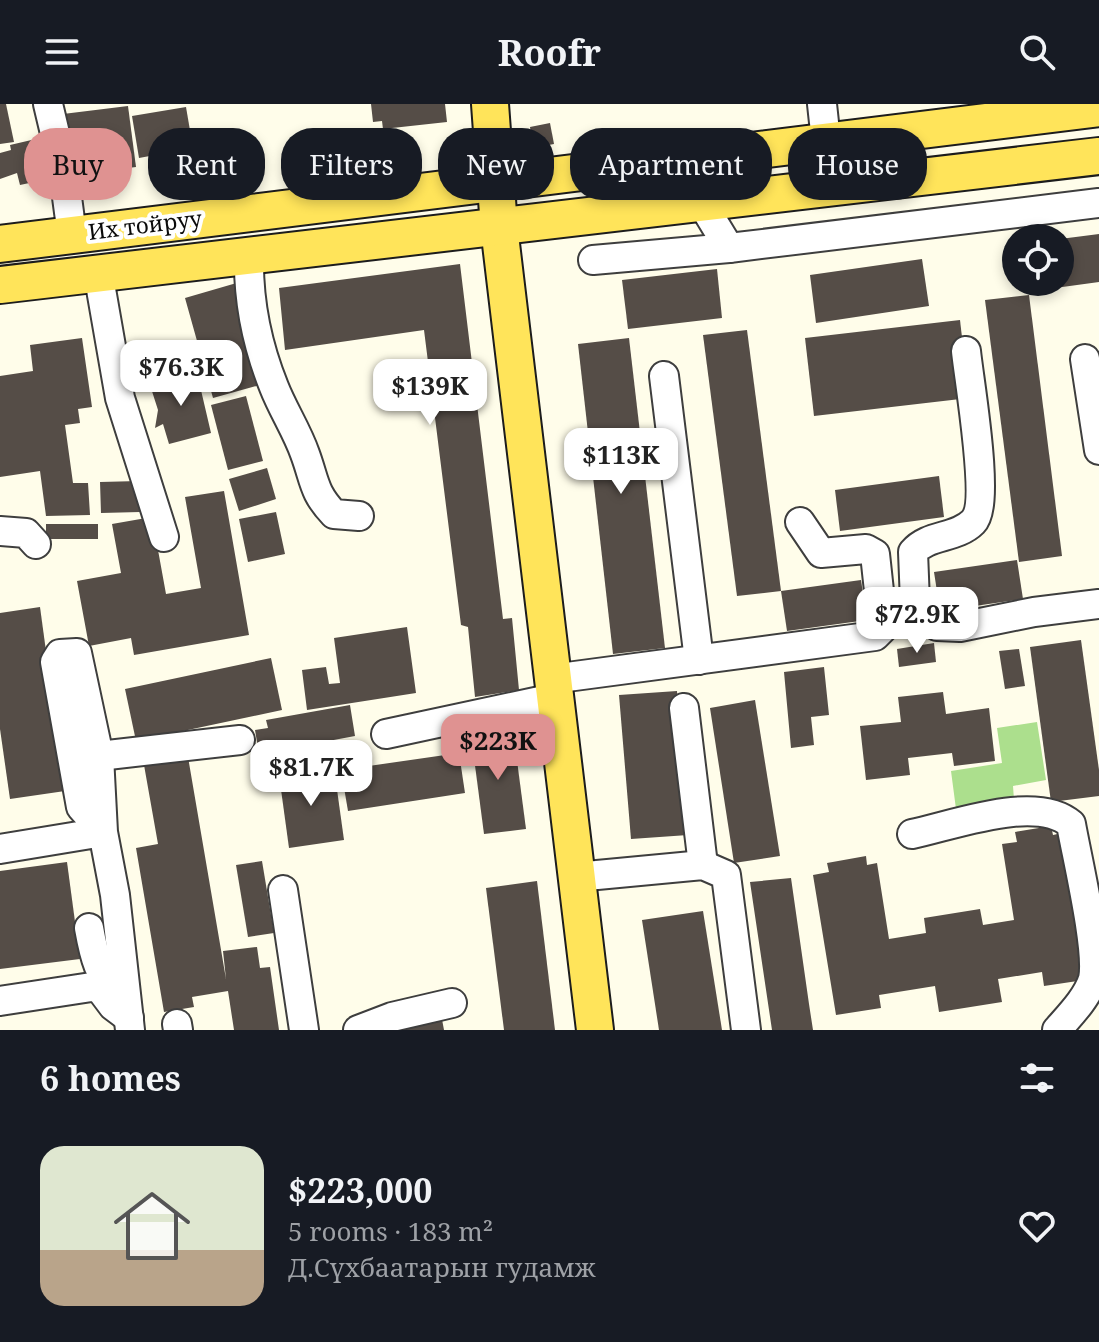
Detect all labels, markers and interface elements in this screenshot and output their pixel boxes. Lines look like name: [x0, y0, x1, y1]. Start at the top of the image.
text: Roofr: [498, 28, 601, 77]
icon: menu: [40, 30, 84, 74]
icon: search: [1015, 30, 1059, 74]
chip: Buy: [24, 128, 132, 200]
chip: Rent: [148, 128, 265, 200]
chip: Filters: [281, 128, 422, 200]
chip: New: [438, 128, 554, 200]
chip: Apartment: [570, 128, 772, 200]
chip: House: [788, 128, 927, 200]
street label: Их тойруу: [86, 202, 204, 246]
map controls: [1002, 224, 1074, 296]
button: locate: [1002, 224, 1074, 296]
pin: $76.3K: [116, 340, 246, 408]
text: $76.3K: [138, 348, 224, 384]
pin: $139K: [374, 359, 486, 427]
text: $139K: [391, 367, 469, 403]
pin: $113K: [565, 428, 677, 496]
text: $113K: [582, 436, 660, 472]
pin: $72.9K: [852, 587, 982, 655]
text: $72.9K: [874, 595, 960, 631]
pin: $223K: [442, 714, 554, 782]
text: $223K: [459, 722, 537, 758]
pin: $81.7K: [246, 740, 376, 808]
text: $81.7K: [268, 748, 354, 784]
text: 6 homes: [40, 1055, 181, 1101]
icon: filters: [1015, 1056, 1059, 1100]
text: $223,000: [288, 1167, 432, 1213]
icon: home: [104, 1178, 200, 1274]
icon: heart: [1015, 1204, 1059, 1248]
text: 5 rooms · 183 m²: [288, 1213, 493, 1249]
text: Д.Сүхбаатарын гудамж: [288, 1249, 596, 1285]

